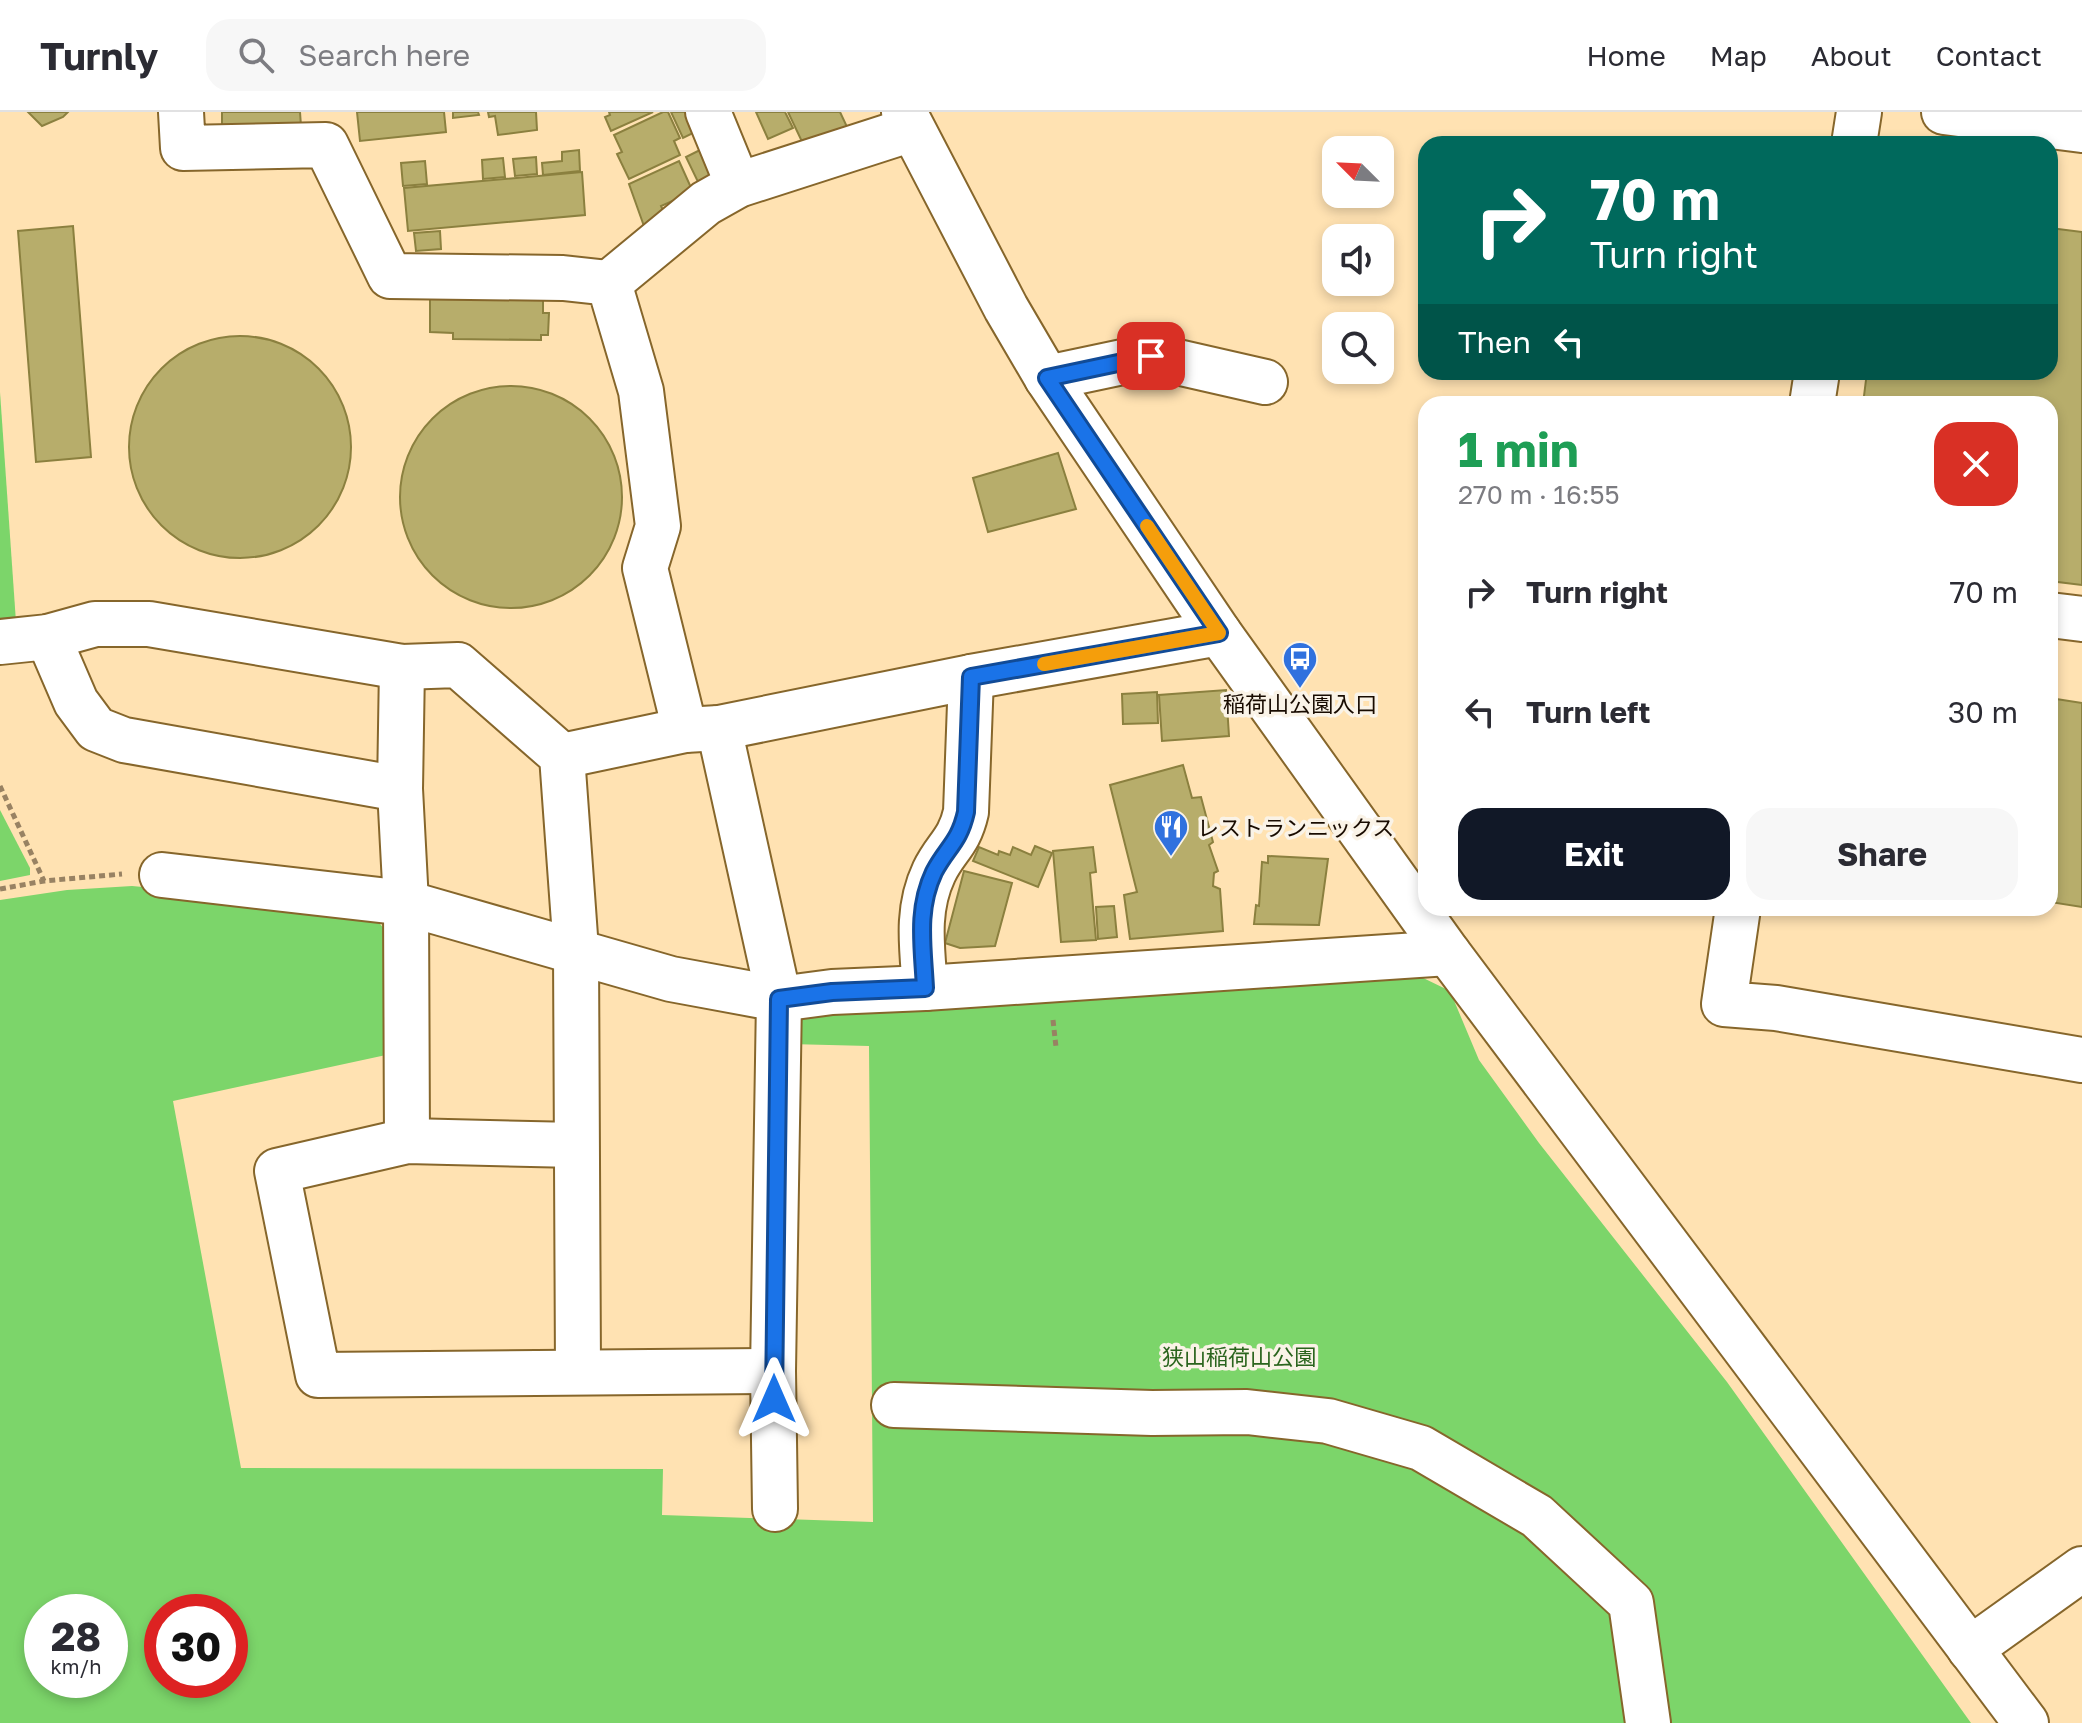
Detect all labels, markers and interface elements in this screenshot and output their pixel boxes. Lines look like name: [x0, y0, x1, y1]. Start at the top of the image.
search box: [206, 19, 766, 91]
text: Turnly: [40, 33, 158, 78]
icon: search: [234, 33, 278, 77]
text: Search here: [298, 37, 470, 73]
text: Home: [1587, 39, 1666, 72]
text: Map: [1710, 39, 1767, 72]
text: About: [1811, 39, 1892, 72]
text: Contact: [1936, 39, 2042, 72]
north arrow: [1322, 136, 1394, 208]
map controls: [1322, 136, 1394, 384]
text: 70 m: [1590, 165, 1720, 232]
icon: right: [1458, 168, 1562, 272]
button: sound: [1322, 224, 1394, 296]
text: Turn right: [1590, 233, 1758, 276]
button: search: [1322, 312, 1394, 384]
icon: left: [1547, 320, 1591, 364]
pin: [1117, 322, 1185, 390]
text: Then: [1458, 324, 1531, 360]
icon: arrive: [1129, 334, 1173, 378]
text: 1 min: [1458, 420, 1579, 478]
button: close: [1934, 422, 2018, 506]
text: 270 m · 16:55: [1458, 479, 1620, 510]
icon: right: [1458, 570, 1502, 614]
text: Turn right: [1526, 574, 1668, 610]
text: 70 m: [1949, 574, 2018, 610]
bus stop icon: 稲荷山公園入口: [1281, 640, 1319, 690]
place label: 稲荷山公園入口: [1223, 690, 1377, 717]
icon: left: [1458, 690, 1502, 734]
text: Turn left: [1526, 694, 1651, 730]
text: 30 m: [1948, 694, 2018, 730]
restaurant icon: レストランニックス: [1152, 808, 1190, 858]
button: Exit: [1458, 808, 1730, 900]
button: Share: [1746, 808, 2018, 900]
place label: レストランニックス: [1197, 814, 1394, 841]
park label: 狭山稲荷山公園: [1162, 1343, 1316, 1370]
position arrow: [732, 1357, 816, 1441]
speed limit sign: 30: [144, 1594, 248, 1698]
text: 28: [51, 1612, 101, 1660]
text: km/h: [51, 1654, 101, 1678]

